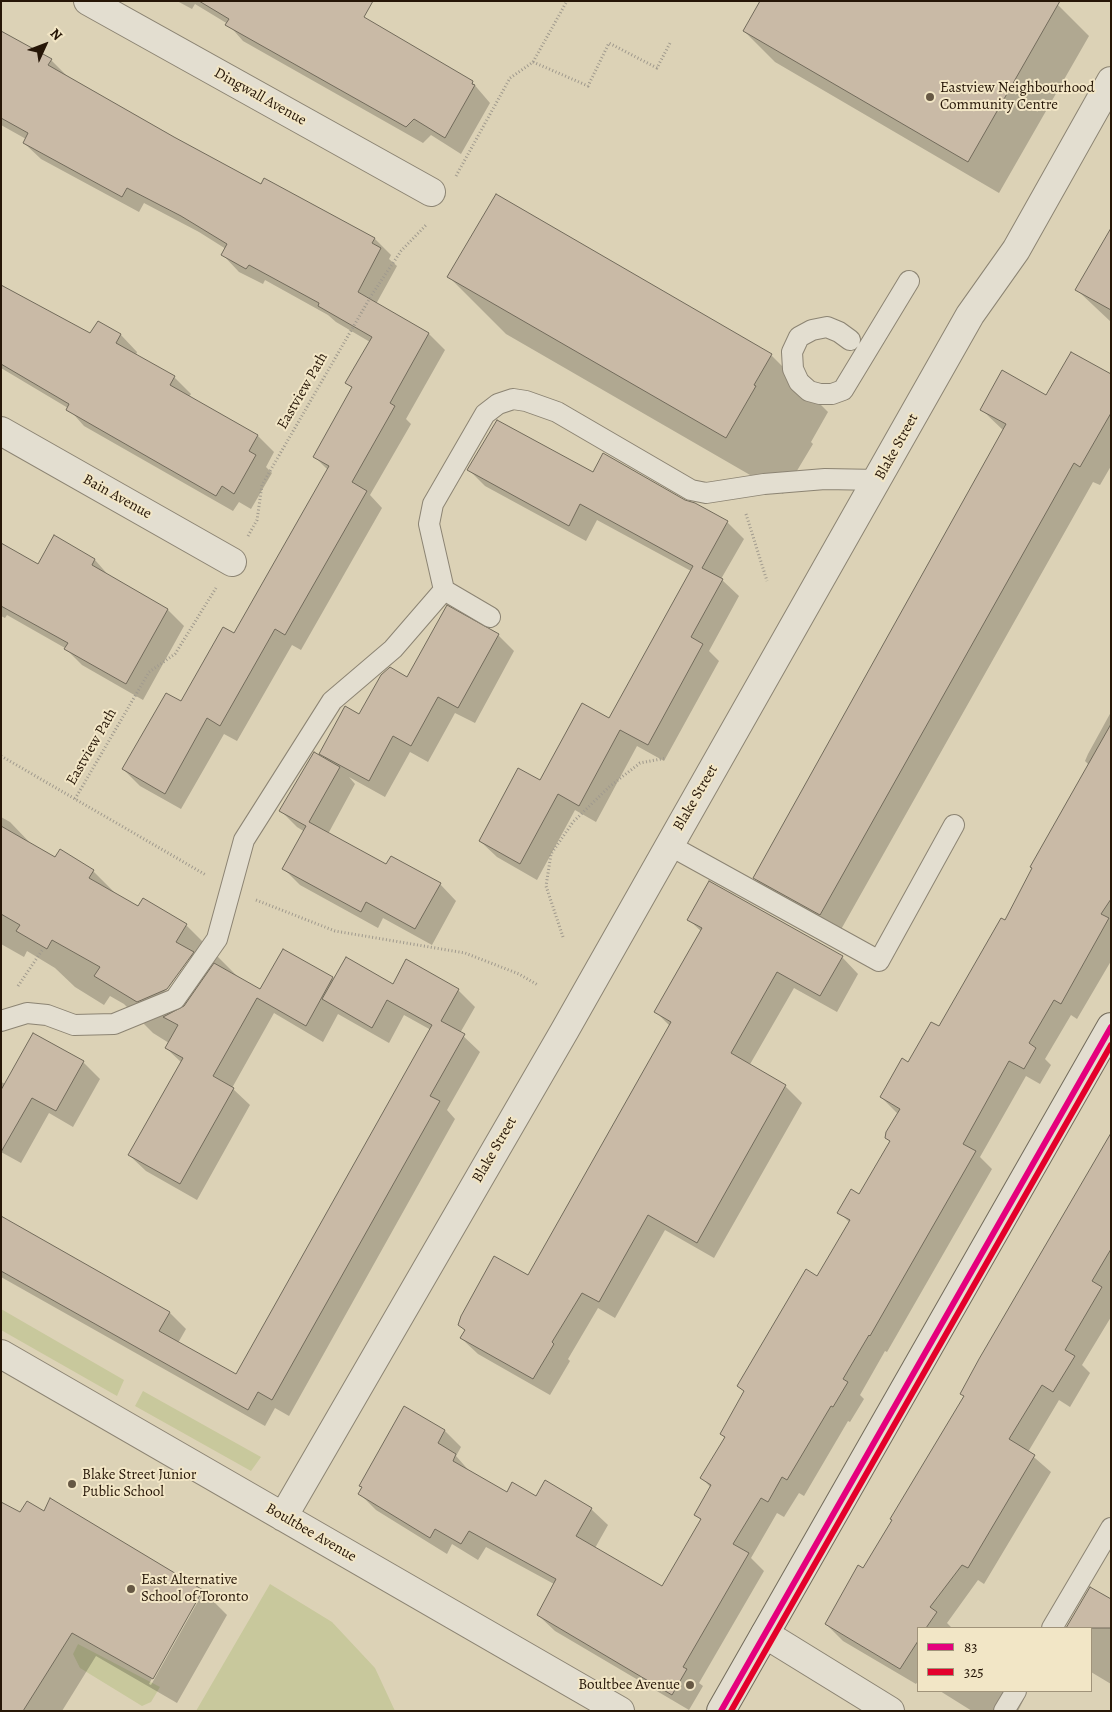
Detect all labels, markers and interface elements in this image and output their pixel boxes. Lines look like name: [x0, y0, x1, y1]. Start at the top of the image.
north arrow: [20, 20, 70, 70]
text: N: [46, 24, 67, 45]
street label: Dingwall Avenue: [211, 64, 309, 130]
place label: Eastview Neighbourhood Community Centre: [940, 79, 1095, 114]
marker: Eastview Neighbourhood Community Centre: [924, 91, 936, 103]
street label: Eastview Path: [274, 349, 332, 433]
street label: Blake Street: [871, 411, 923, 483]
street label: Bain Avenue: [79, 471, 155, 523]
street label: Eastview Path: [63, 705, 121, 789]
street label: Blake Street: [670, 762, 722, 834]
street label: Blake Street: [469, 1114, 521, 1186]
place label: Blake Street Junior Public School: [82, 1466, 197, 1501]
marker: Blake Street Junior Public School: [66, 1478, 78, 1490]
street label: Boultbee Avenue: [262, 1500, 360, 1566]
place label: East Alternative School of Toronto: [141, 1571, 248, 1606]
marker: East Alternative School of Toronto: [125, 1583, 137, 1595]
legend: [917, 1627, 1092, 1692]
text: 83: [964, 1637, 978, 1657]
text: 325: [964, 1662, 984, 1682]
place label: Boultbee Avenue: [578, 1676, 680, 1694]
marker: Boultbee Avenue: [684, 1679, 696, 1691]

